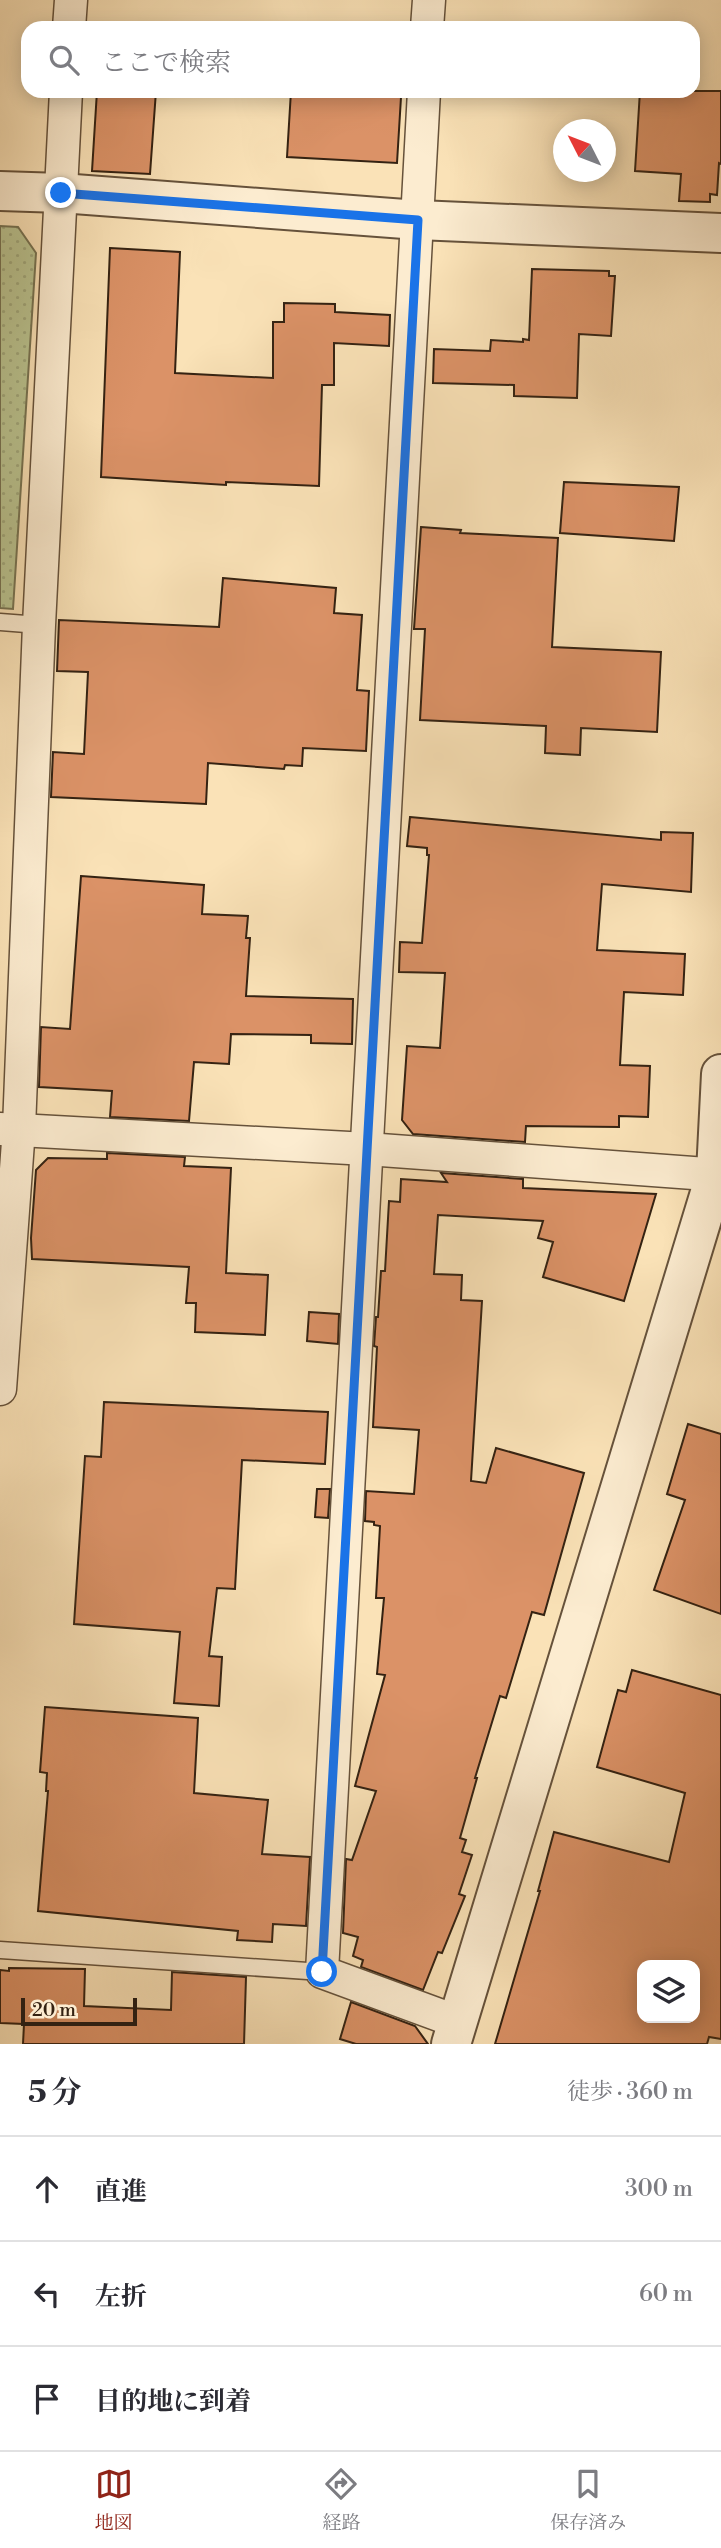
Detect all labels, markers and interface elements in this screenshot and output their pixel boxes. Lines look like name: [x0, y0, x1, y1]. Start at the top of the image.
search box: [21, 21, 700, 98]
icon: search: [45, 41, 83, 79]
text: ここで検索: [101, 47, 231, 79]
north arrow: [553, 119, 616, 182]
route end: [45, 177, 76, 208]
route start: [306, 1956, 337, 1987]
map controls: [637, 1960, 700, 2023]
button: layers: [637, 1960, 700, 2023]
scale bar: [21, 1995, 136, 2027]
text: 20 m: [32, 1998, 76, 2022]
text: 5 分: [28, 2074, 81, 2112]
text: 徒歩 · 360 m: [567, 2078, 693, 2106]
icon: ahead: [28, 2170, 66, 2208]
text: 300 m: [625, 2175, 693, 2203]
text: 直進: [95, 2176, 147, 2208]
icon: left: [28, 2275, 66, 2313]
text: 60 m: [639, 2280, 693, 2308]
text: 左折: [95, 2281, 147, 2313]
icon: arrive: [28, 2380, 66, 2418]
text: 目的地に到着: [95, 2386, 251, 2418]
tab: 地図: [95, 2465, 133, 2535]
tab: 経路: [322, 2465, 360, 2535]
tab: 保存済み: [550, 2465, 626, 2535]

